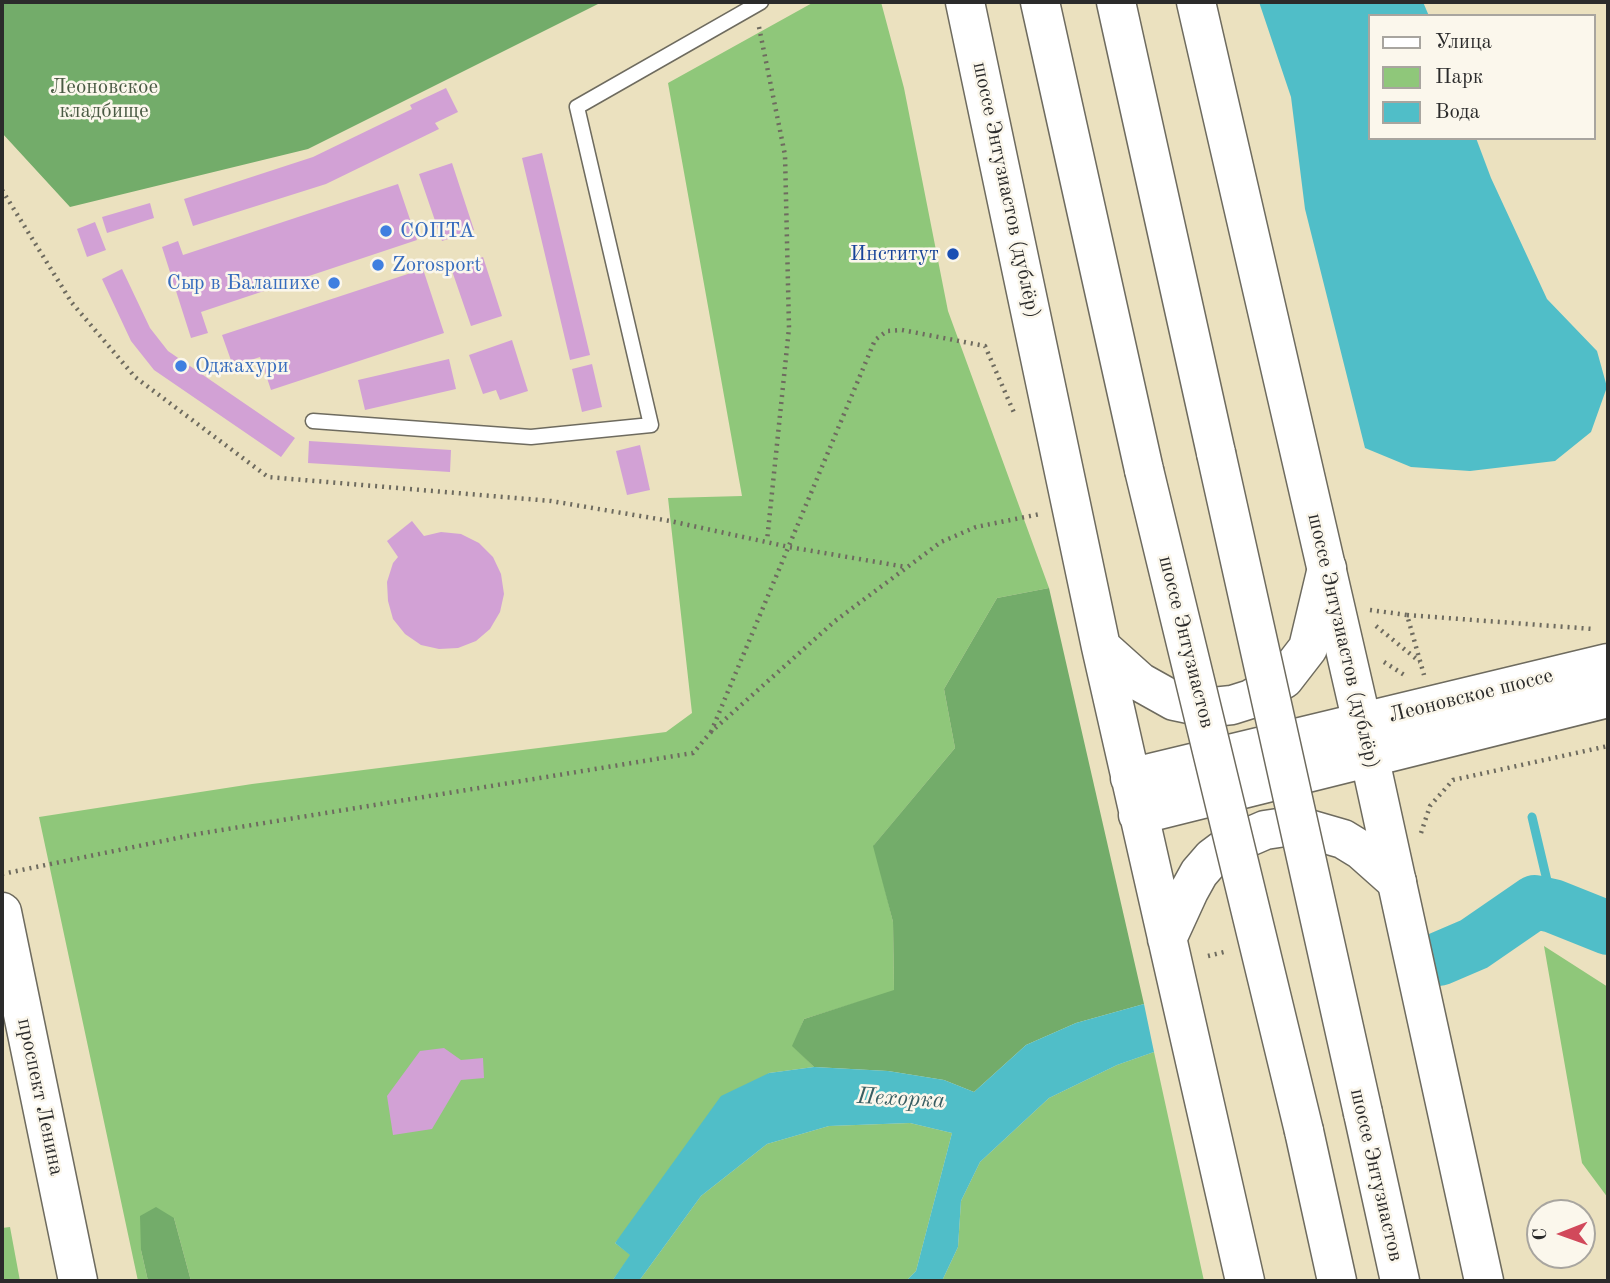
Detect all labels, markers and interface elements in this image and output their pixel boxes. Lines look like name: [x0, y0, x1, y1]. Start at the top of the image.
legend: [1368, 14, 1596, 140]
text: Улица: [1435, 32, 1492, 53]
street label: шоссе Энтузиастов (дублёр): [967, 60, 1045, 320]
text: Парк: [1435, 67, 1483, 88]
park label: Леоновское кладбище: [50, 74, 158, 124]
text: Вода: [1435, 102, 1480, 123]
place label: СОПТА: [400, 218, 475, 244]
marker: СОПТА: [378, 223, 394, 239]
place label: Институт: [850, 241, 939, 267]
marker: Институт: [945, 246, 961, 262]
place label: Zorosport: [392, 252, 482, 278]
marker: Zorosport: [370, 257, 386, 273]
place label: Сыр в Балашихе: [167, 270, 320, 296]
marker: Сыр в Балашихе: [326, 275, 342, 291]
place label: Оджахури: [195, 353, 289, 379]
marker: Оджахури: [173, 358, 189, 374]
street label: шоссе Энтузиастов (дублёр): [1301, 511, 1385, 771]
street label: шоссе Энтузиастов: [1152, 553, 1220, 731]
street label: Леоновское шоссе: [1386, 663, 1556, 729]
street label: проспект Ленина: [11, 1016, 69, 1178]
water label: Пехорка: [856, 1083, 946, 1115]
street label: шоссе Энтузиастов: [1344, 1086, 1408, 1264]
north arrow: [1526, 1199, 1596, 1269]
text: С: [1532, 1228, 1551, 1241]

